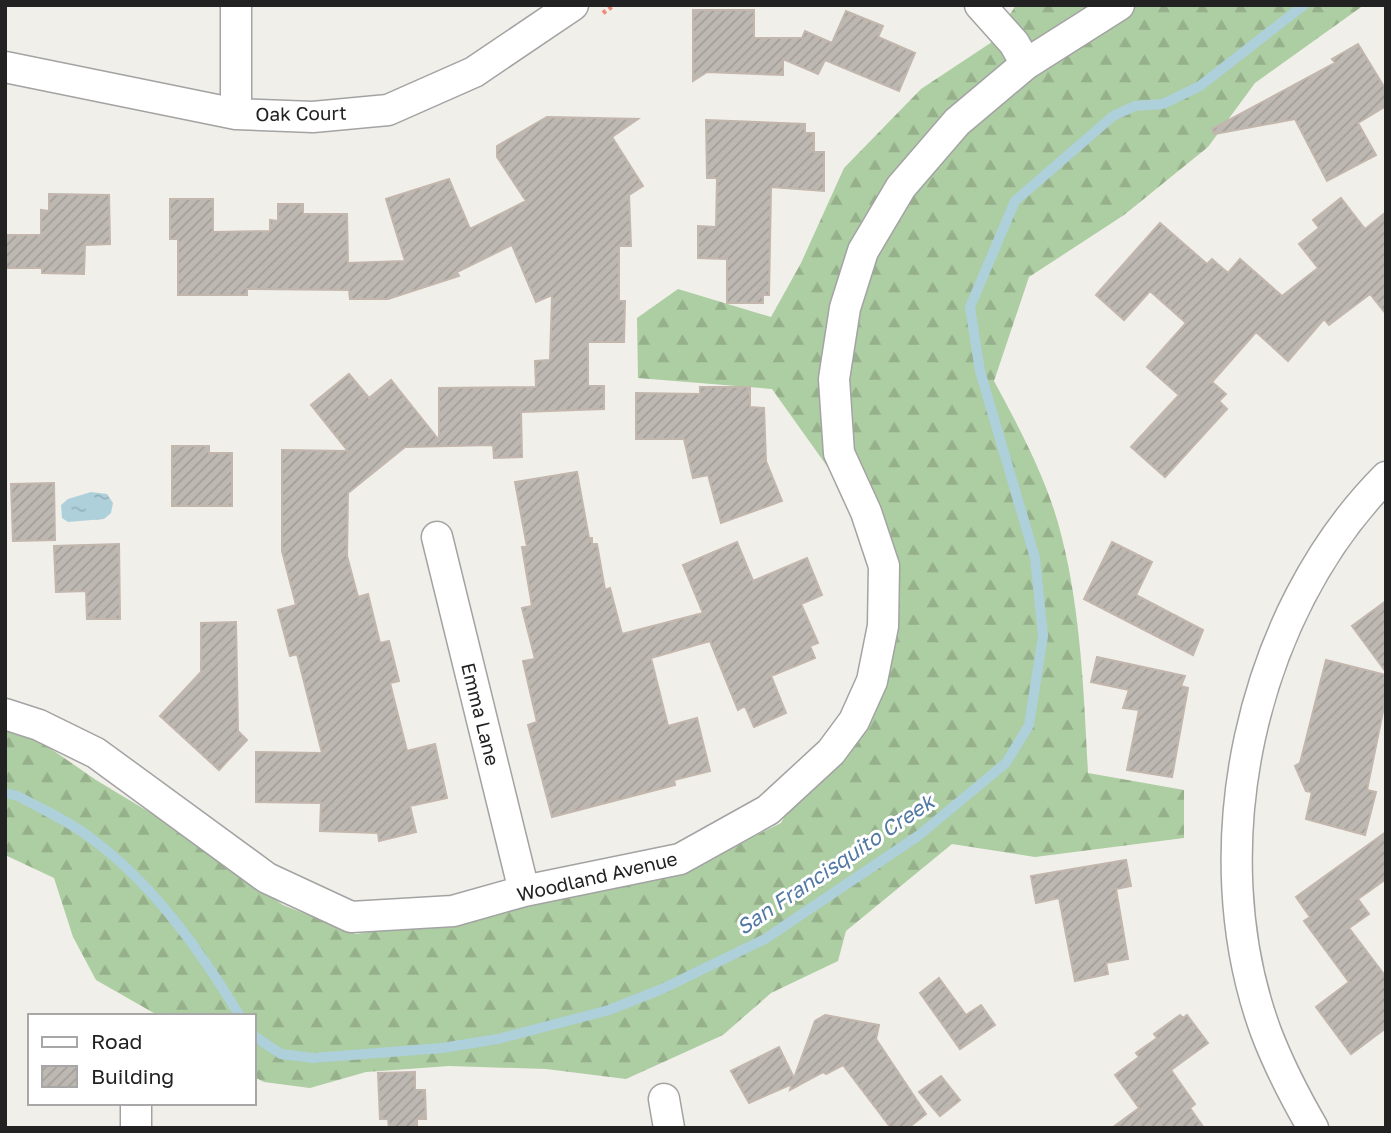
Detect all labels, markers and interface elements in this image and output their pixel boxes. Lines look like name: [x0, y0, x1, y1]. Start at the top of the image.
street label: Oak Court: [255, 101, 347, 125]
street label: Emma Lane: [457, 660, 505, 768]
water label: San Francisquito Creek: [731, 787, 941, 940]
street label: Woodland Avenue: [515, 846, 679, 906]
legend: [28, 1014, 256, 1105]
text: Road: [91, 1028, 142, 1054]
text: Building: [91, 1063, 174, 1089]

